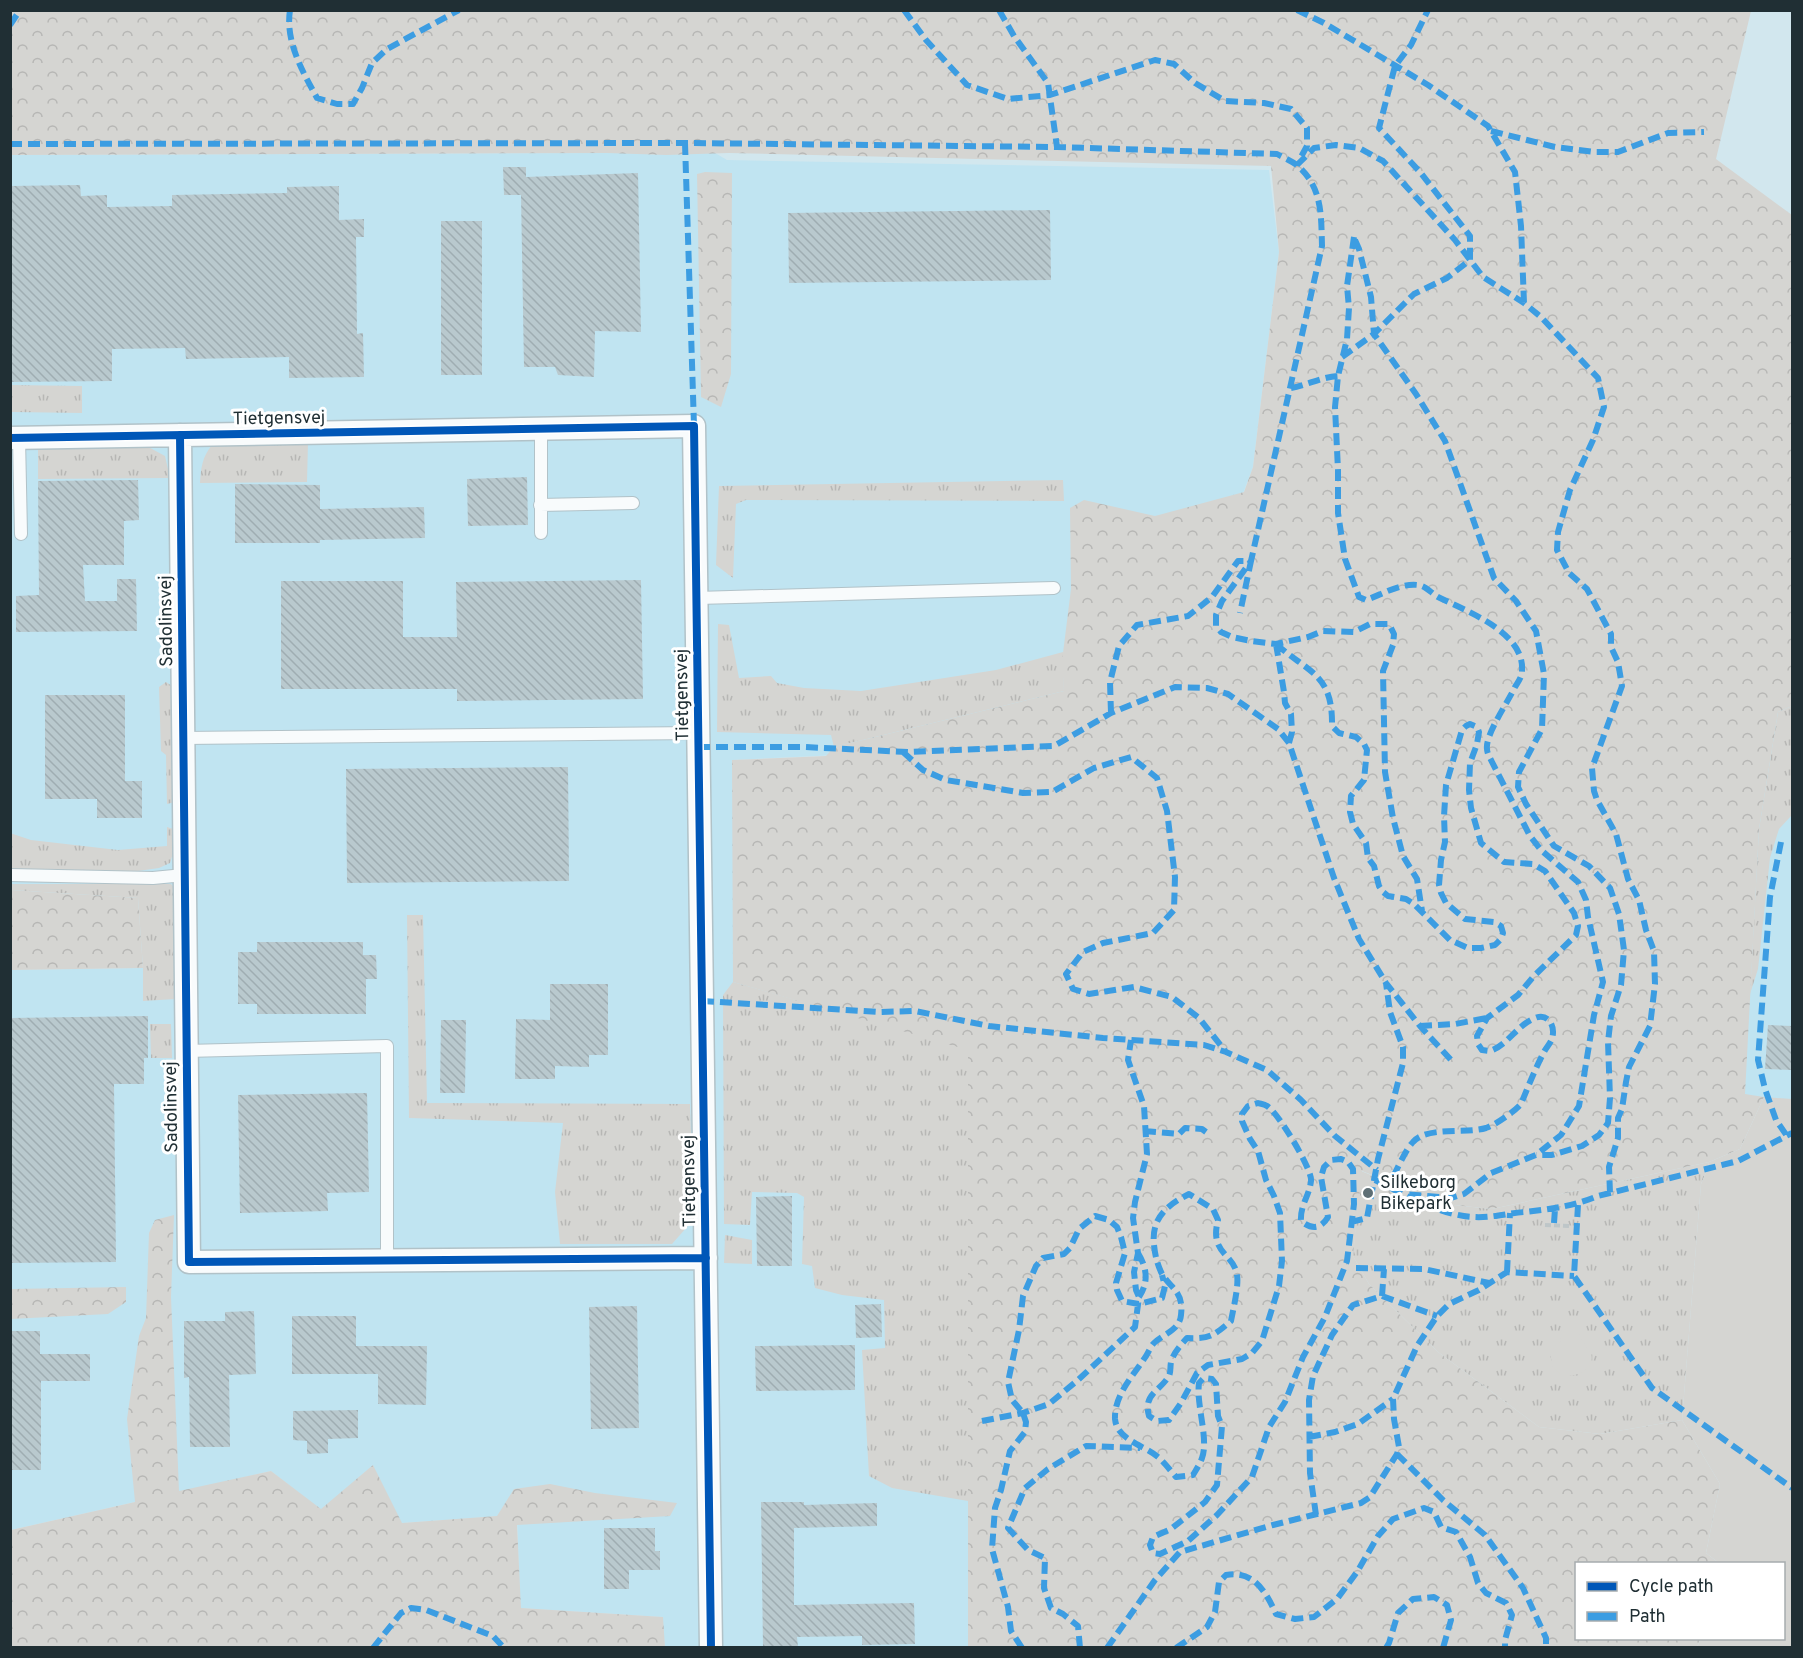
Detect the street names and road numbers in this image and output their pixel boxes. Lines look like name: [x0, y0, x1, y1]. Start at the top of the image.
street label: Tietgensvej: [232, 407, 326, 431]
street label: Sadolinsvej: [155, 575, 179, 667]
street label: Tietgensvej: [671, 648, 695, 742]
street label: Sadolinsvej: [160, 1061, 184, 1153]
street label: Tietgensvej: [678, 1134, 702, 1228]

